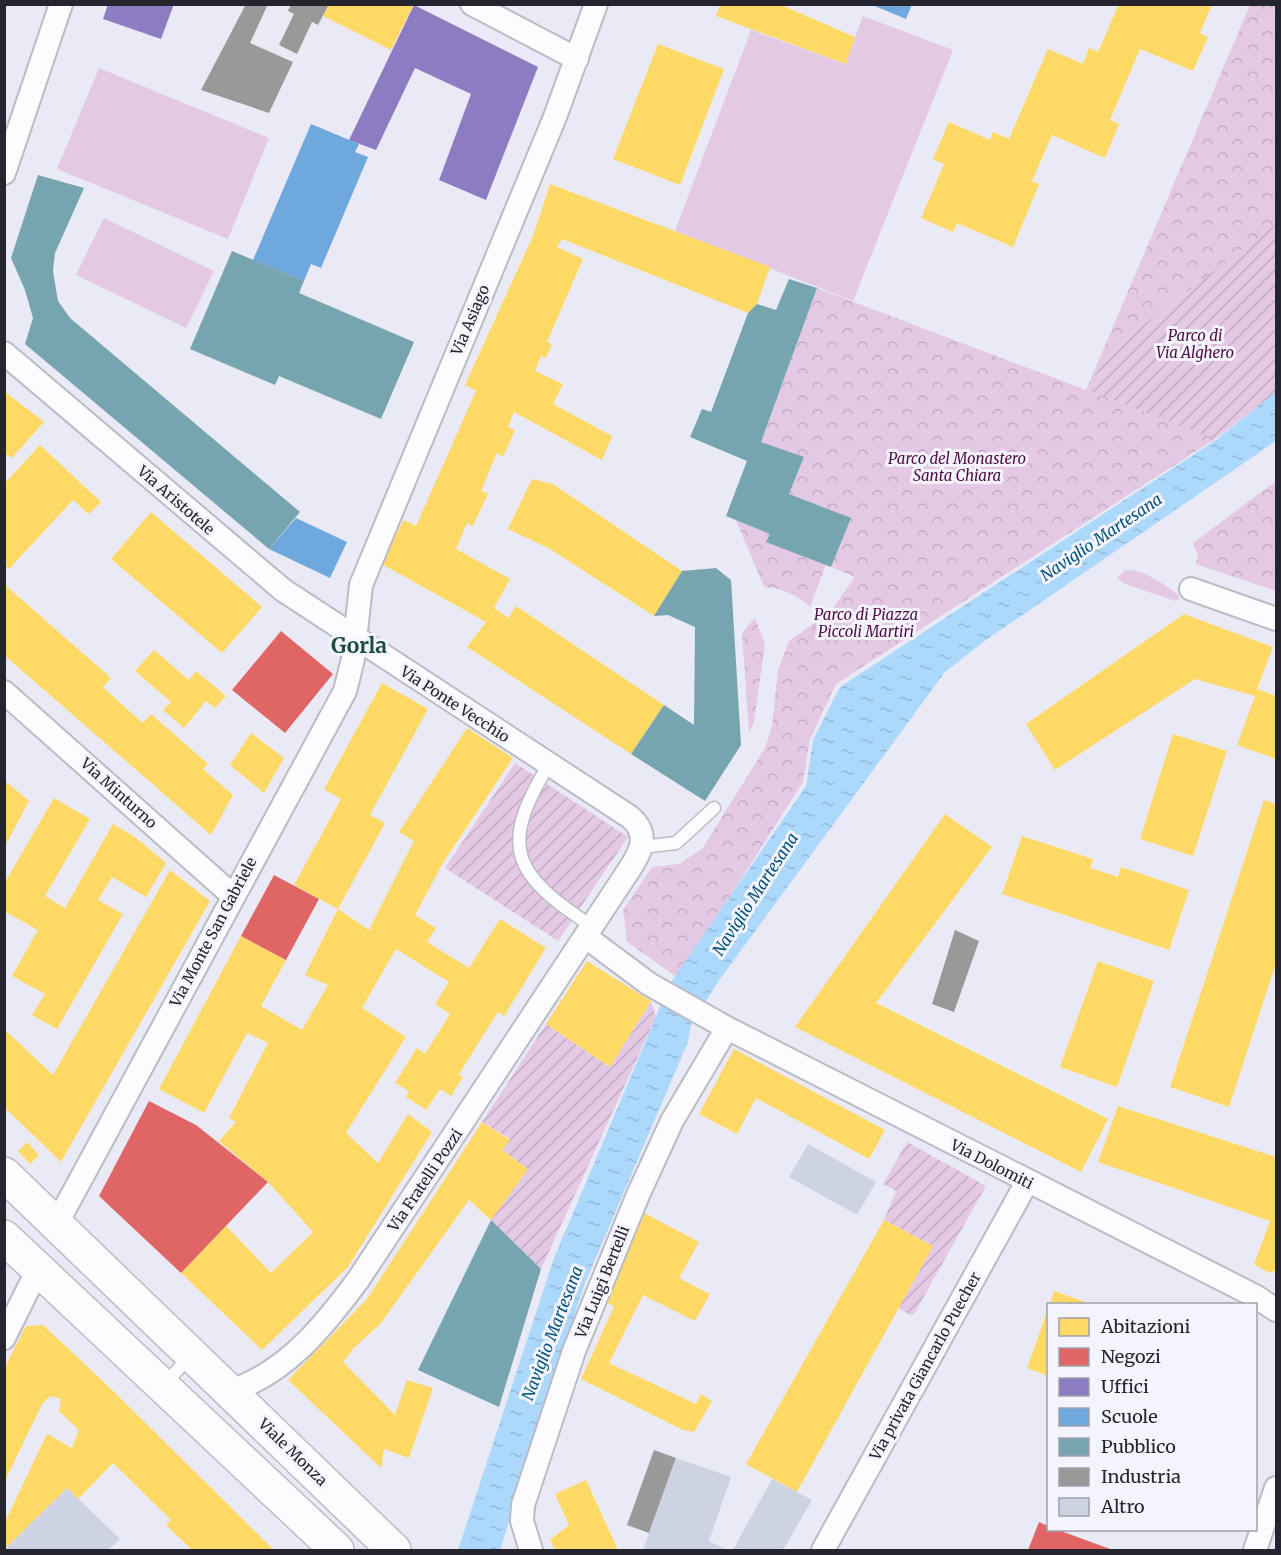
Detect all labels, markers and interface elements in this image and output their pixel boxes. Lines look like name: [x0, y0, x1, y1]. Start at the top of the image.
street label: Via Asiago: [446, 282, 493, 359]
park label: Parco di Via Alghero: [1156, 326, 1234, 362]
park label: Parco del Monastero Santa Chiara: [888, 449, 1026, 485]
street label: Via Aristotele: [133, 461, 219, 539]
water label: Naviglio Martesana: [1036, 489, 1166, 585]
park label: Parco di Piazza Piccoli Martiri: [814, 605, 918, 641]
district label: Gorla: [331, 632, 387, 659]
street label: Via Ponte Vecchio: [396, 661, 513, 747]
street label: Via Minturno: [76, 753, 161, 832]
water label: Naviglio Martesana: [708, 829, 802, 959]
street label: Via Monte San Gabriele: [165, 854, 261, 1011]
street label: Via Fratelli Pozzi: [383, 1125, 466, 1236]
street label: Via Dolomiti: [947, 1135, 1037, 1193]
street label: Via Luigi Bertelli: [570, 1223, 633, 1342]
water label: Naviglio Martesana: [517, 1263, 587, 1403]
street label: Via privata Giancarlo Puecher: [865, 1268, 985, 1464]
legend: [1047, 1303, 1257, 1531]
text: Abitazioni: [1100, 1315, 1191, 1338]
text: Negozi: [1101, 1345, 1161, 1368]
text: Uffici: [1101, 1375, 1149, 1398]
text: Scuole: [1101, 1405, 1158, 1428]
street label: Viale Monza: [254, 1414, 332, 1490]
text: Pubblico: [1101, 1435, 1176, 1458]
text: Industria: [1101, 1465, 1181, 1488]
text: Altro: [1100, 1495, 1145, 1518]

